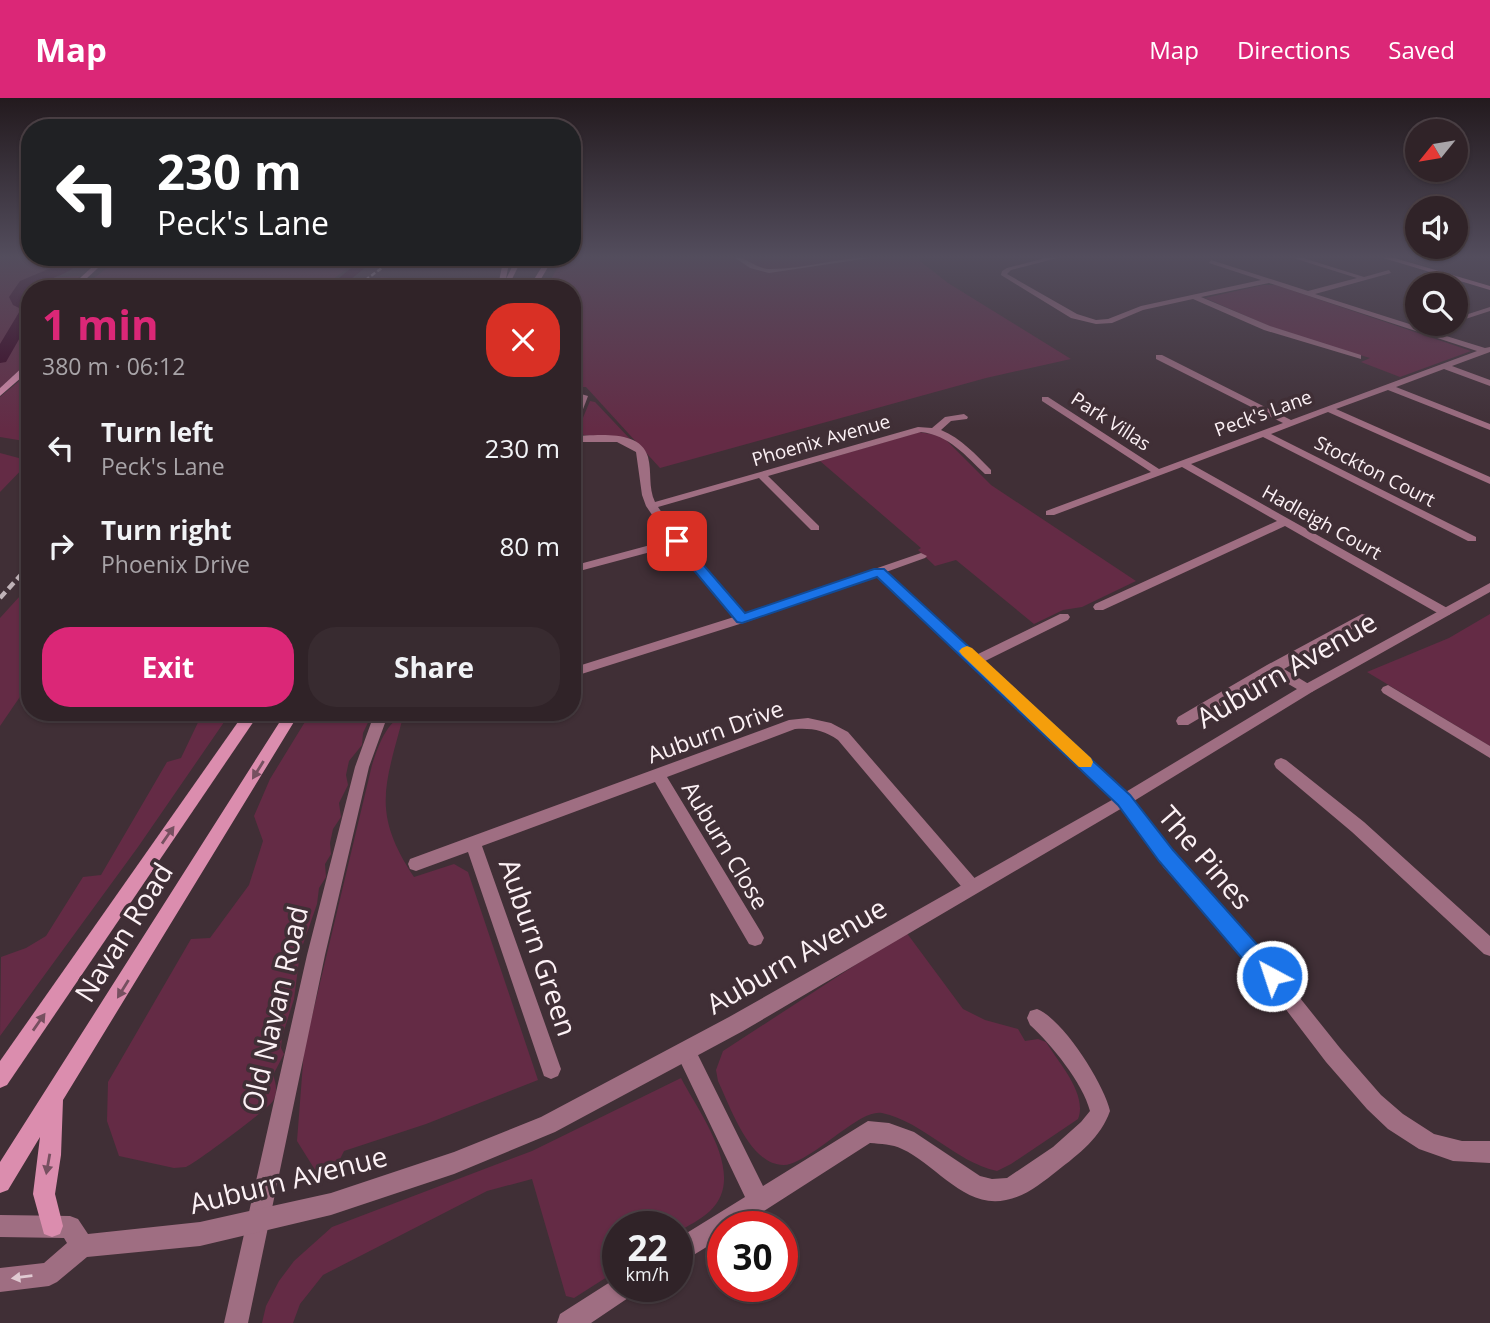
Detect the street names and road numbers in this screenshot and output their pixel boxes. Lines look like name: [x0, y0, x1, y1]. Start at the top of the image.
street label: Peck's Lane: [1211, 383, 1315, 443]
street label: Park Villas: [1066, 386, 1156, 456]
street label: Phoenix Avenue: [749, 408, 893, 472]
street label: Stockton Court: [1310, 429, 1440, 513]
street label: Hadleigh Court: [1258, 478, 1387, 566]
street label: Auburn Avenue: [1189, 602, 1383, 736]
street label: Auburn Drive: [643, 692, 787, 770]
street label: Auburn Close: [675, 775, 777, 915]
street label: The Pines: [1150, 797, 1262, 917]
street label: Auburn Green: [491, 853, 587, 1041]
street label: Navan Road: [65, 855, 181, 1009]
street label: Auburn Avenue: [699, 888, 893, 1022]
street label: Old Navan Road: [232, 902, 316, 1116]
street label: Auburn Avenue: [185, 1136, 391, 1222]

